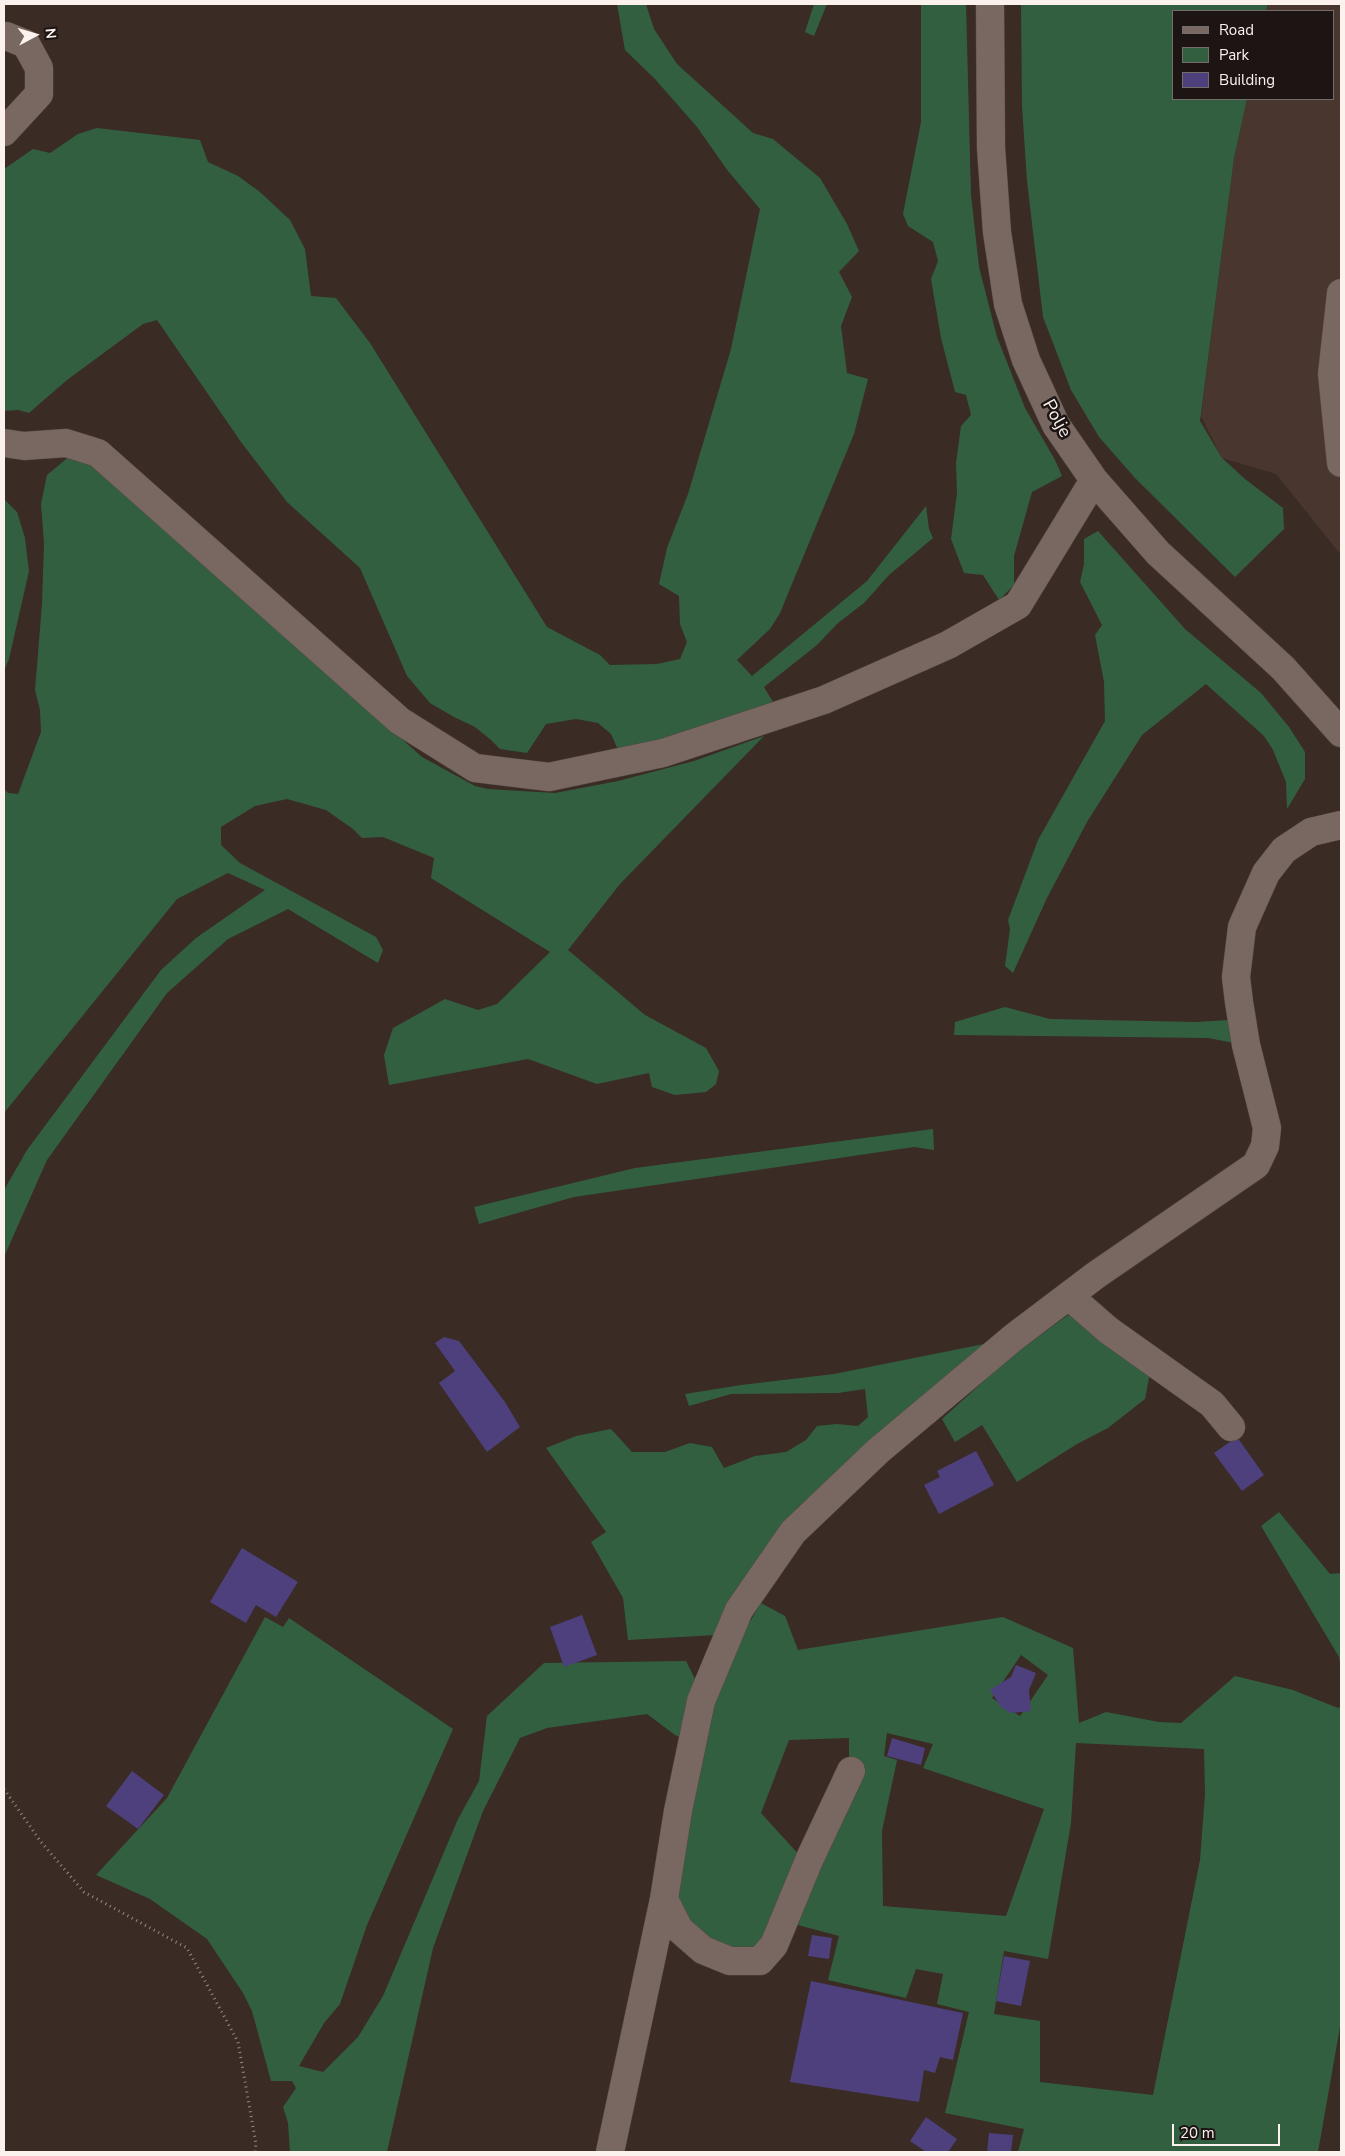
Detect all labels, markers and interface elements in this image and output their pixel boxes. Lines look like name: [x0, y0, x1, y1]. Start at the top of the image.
north arrow: [10, 10, 60, 60]
legend: [1172, 10, 1335, 100]
text: Road: [1219, 20, 1254, 40]
text: N: [40, 27, 60, 40]
text: Park: [1219, 45, 1249, 65]
text: Building: [1219, 70, 1275, 90]
street label: Polje: [1037, 396, 1075, 442]
scale bar: [1175, 2114, 1282, 2146]
text: 20 m: [1180, 2123, 1215, 2143]

